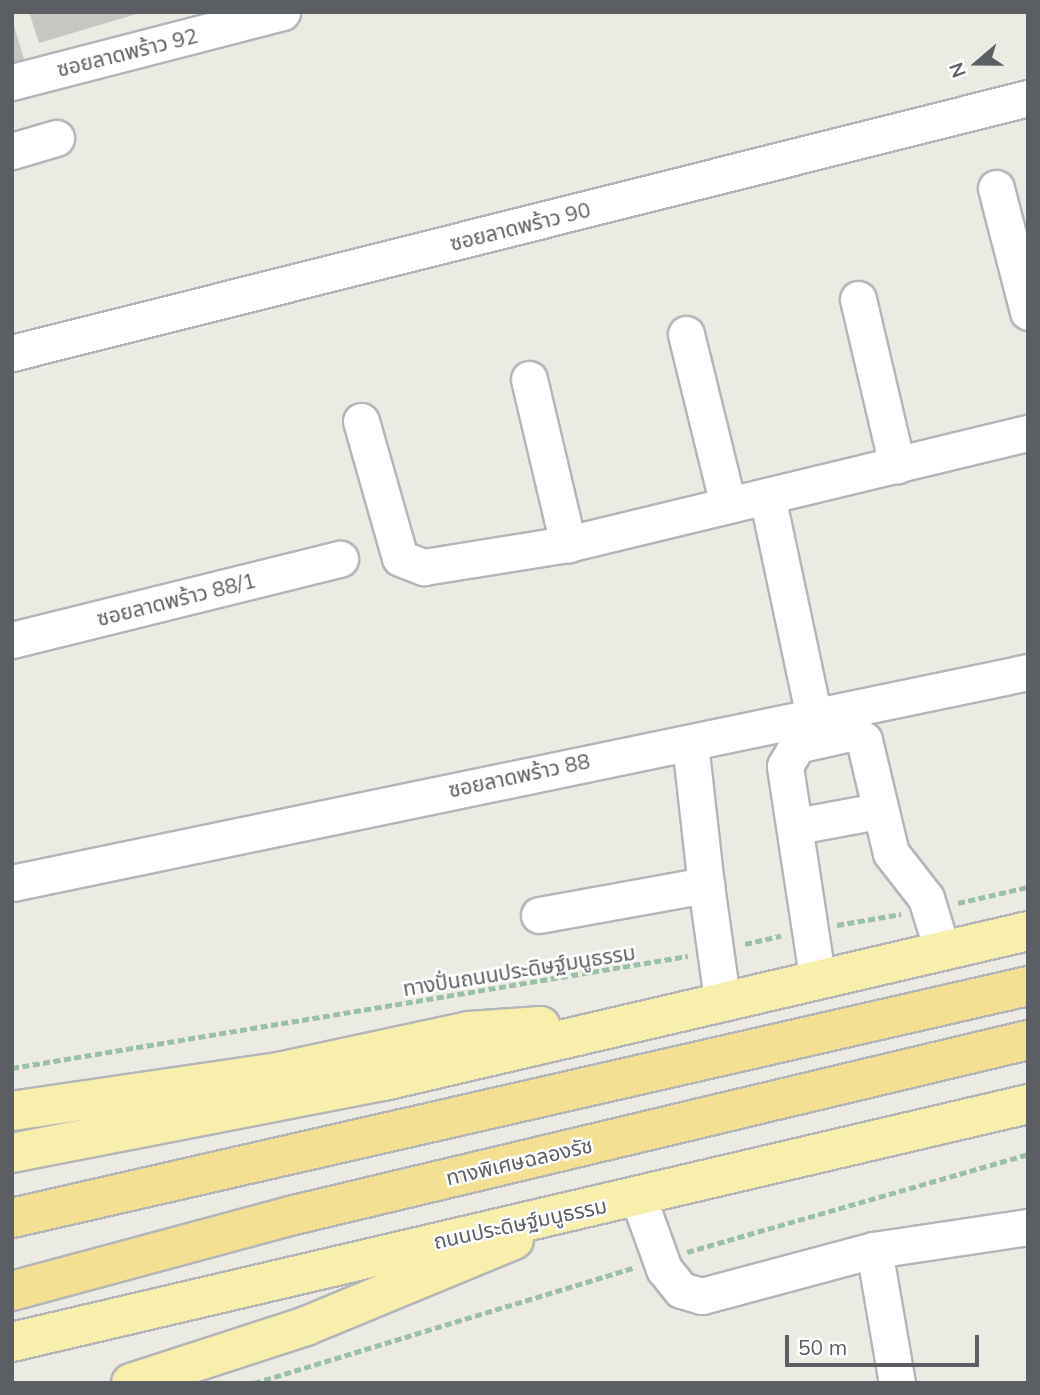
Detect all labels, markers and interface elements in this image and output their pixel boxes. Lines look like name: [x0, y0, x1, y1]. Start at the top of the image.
street label: ซอยลาดพร้าว 92: [54, 22, 200, 82]
north arrow: [942, 28, 1012, 98]
text: N: [944, 59, 971, 81]
street label: ซอยลาดพร้าว 90: [447, 196, 593, 256]
street label: ซอยลาดพร้าว 88/1: [94, 567, 258, 631]
street label: ซอยลาดพร้าว 88: [446, 748, 592, 802]
street label: ทางปั่นถนนประดิษฐ์มนูธรรม: [401, 939, 637, 1001]
street label: ทางพิเศษฉลองรัช: [443, 1132, 595, 1190]
street label: ถนนประดิษฐ์มนูธรรม: [431, 1192, 609, 1254]
scale bar: [788, 1322, 982, 1366]
text: 50 m: [798, 1334, 847, 1360]

